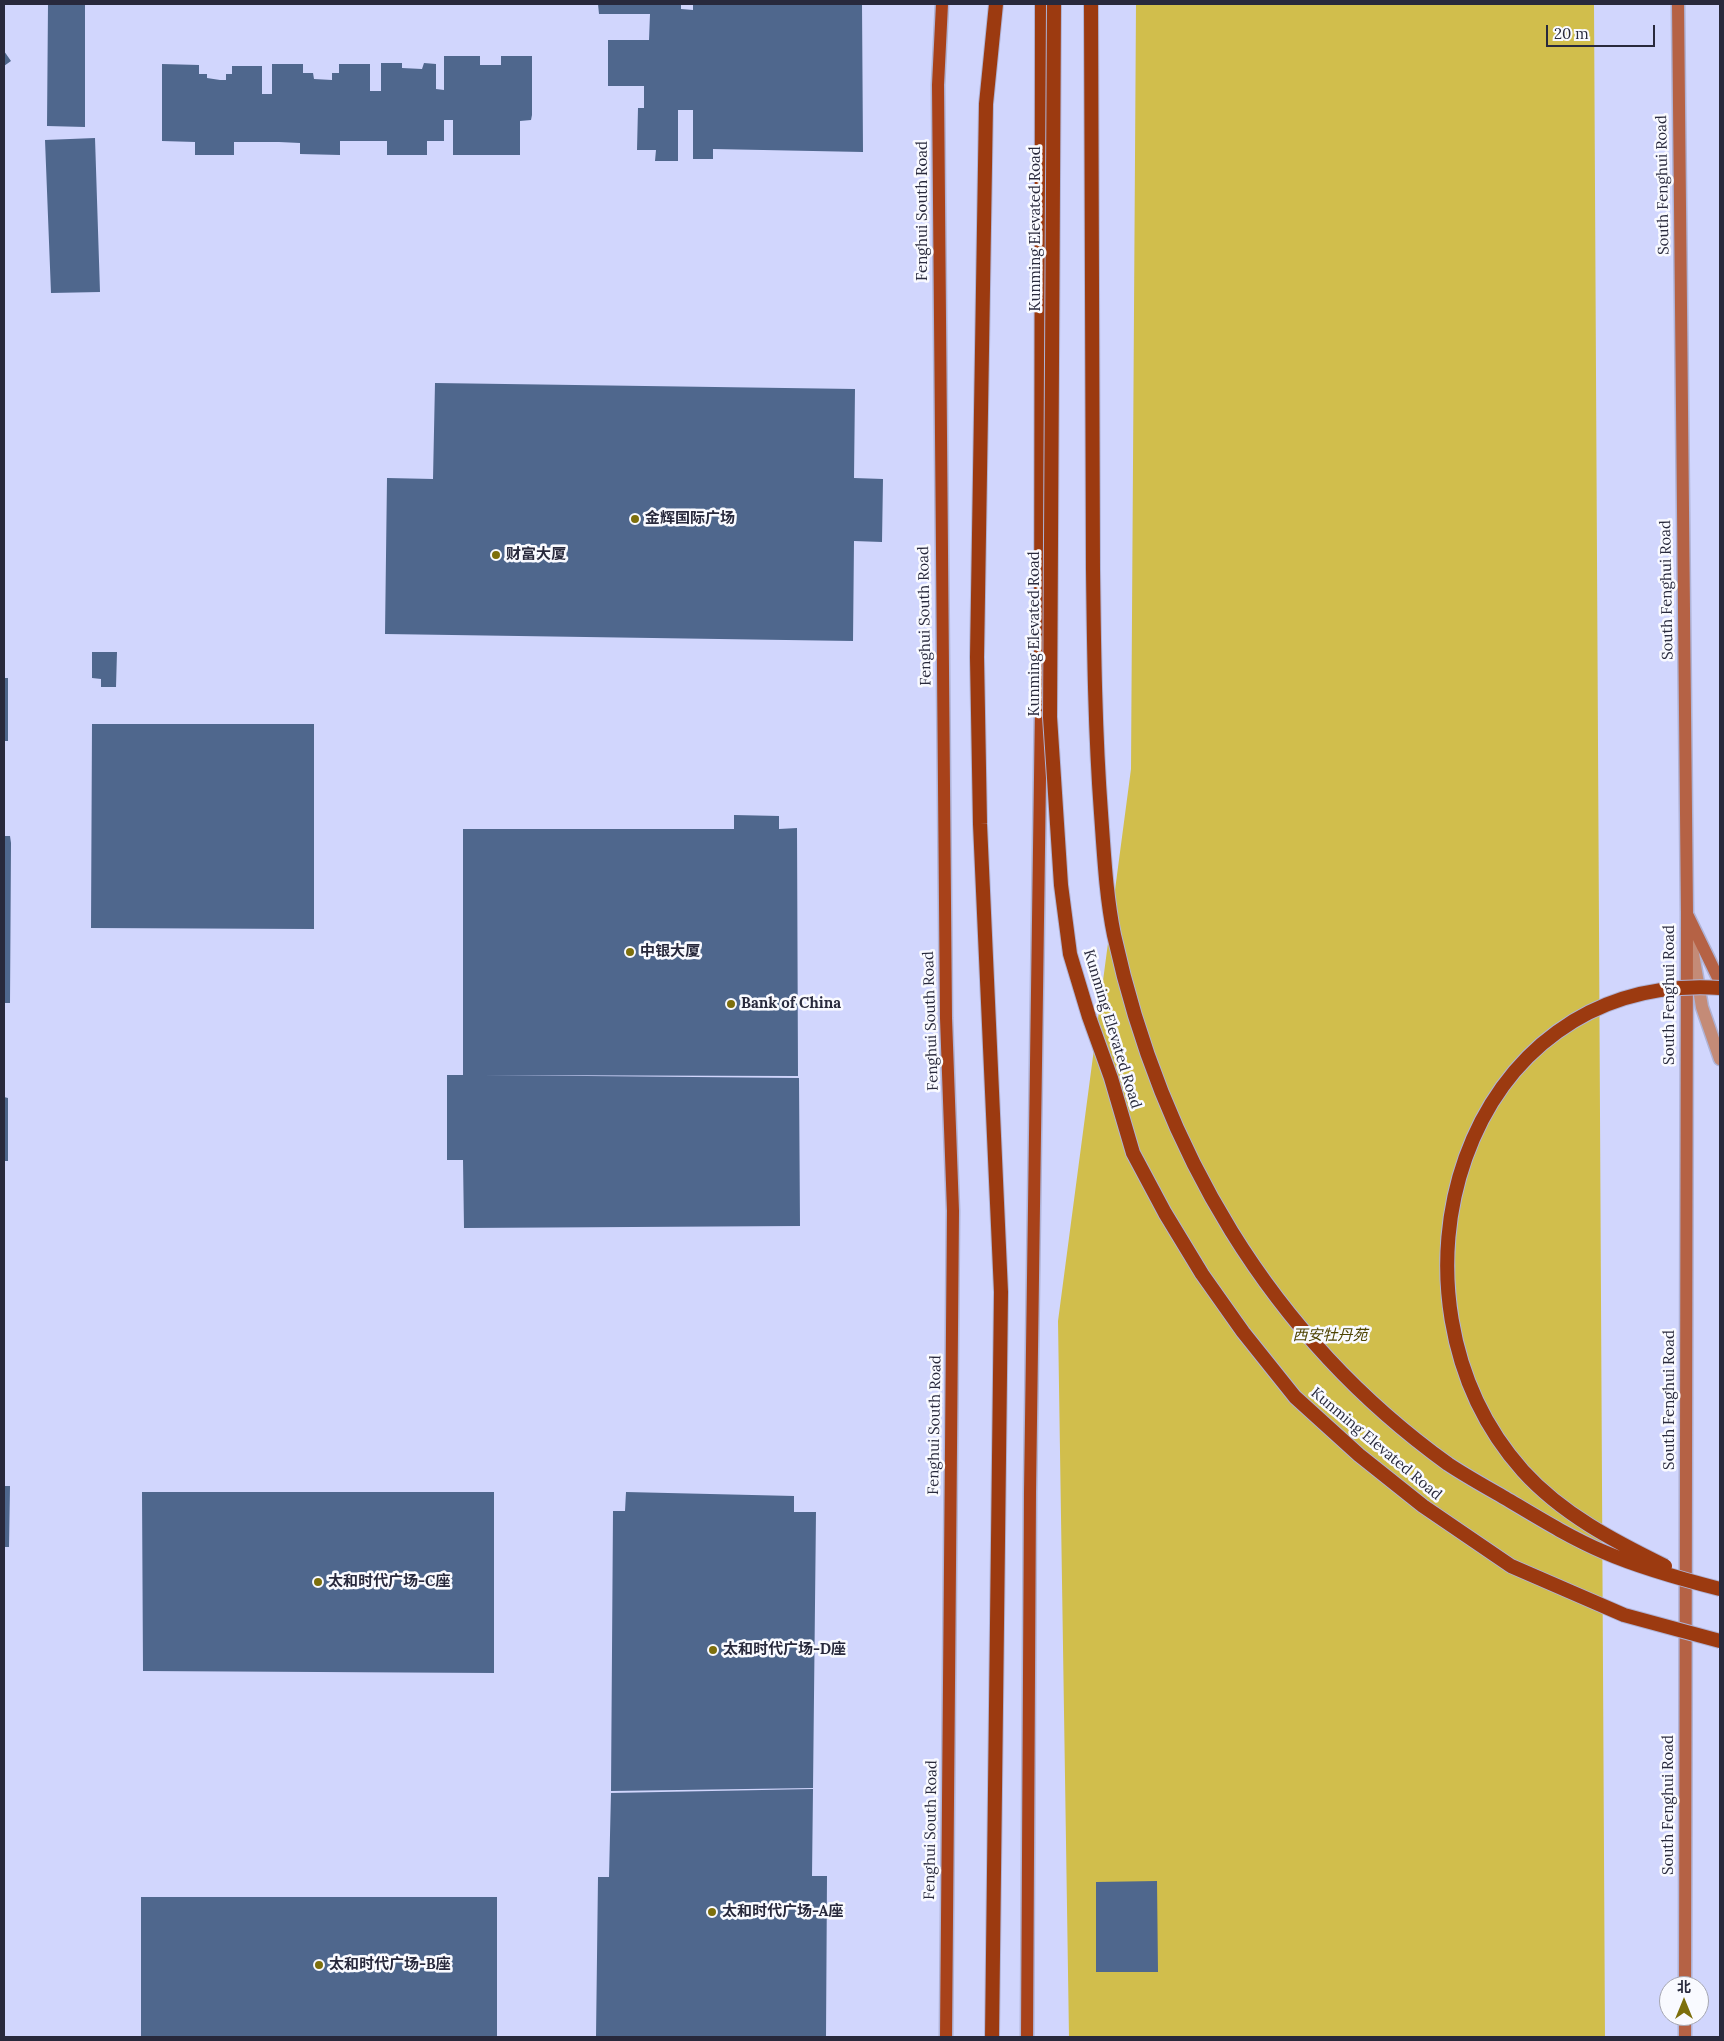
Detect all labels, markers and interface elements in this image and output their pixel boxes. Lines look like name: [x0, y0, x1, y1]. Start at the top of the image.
scale bar: [1549, 15, 1658, 47]
text: 20 m: [1554, 24, 1589, 43]
street label: South Fenghui Road: [1653, 115, 1673, 255]
street label: Fenghui South Road: [914, 141, 932, 281]
street label: Kunming Elevated Road: [1027, 146, 1045, 312]
place label: 金辉国际广场: [645, 510, 735, 528]
marker: 金辉国际广场: [629, 513, 641, 525]
street label: South Fenghui Road: [1657, 520, 1677, 660]
place label: 财富大厦: [506, 546, 566, 564]
street label: Fenghui South Road: [915, 546, 935, 686]
marker: 财富大厦: [490, 549, 502, 561]
street label: Kunming Elevated Road: [1026, 551, 1044, 717]
street label: South Fenghui Road: [1661, 925, 1679, 1065]
place label: 中银大厦: [640, 943, 700, 961]
marker: 中银大厦: [624, 946, 636, 958]
street label: Kunming Elevated Road: [1079, 947, 1145, 1111]
street label: Fenghui South Road: [920, 951, 942, 1091]
place label: Bank of China: [741, 995, 841, 1013]
marker: Bank of China: [725, 998, 737, 1010]
park label: 西安牡丹苑: [1293, 1327, 1367, 1345]
street label: South Fenghui Road: [1661, 1330, 1679, 1470]
street label: Fenghui South Road: [925, 1355, 945, 1495]
street label: Kunming Elevated Road: [1307, 1384, 1445, 1504]
place label: 太和时代广场-C座: [328, 1573, 450, 1591]
marker: 太和时代广场-C座: [312, 1576, 324, 1588]
place label: 太和时代广场-D座: [723, 1641, 846, 1659]
marker: 太和时代广场-D座: [707, 1644, 719, 1656]
street label: South Fenghui Road: [1660, 1735, 1678, 1875]
street label: Fenghui South Road: [921, 1760, 941, 1900]
place label: 太和时代广场-A座: [722, 1903, 843, 1921]
marker: 太和时代广场-A座: [706, 1906, 718, 1918]
place label: 太和时代广场-B座: [329, 1956, 451, 1974]
marker: 太和时代广场-B座: [313, 1959, 325, 1971]
north arrow: [1659, 1976, 1709, 2026]
text: 北: [1677, 1978, 1691, 1996]

